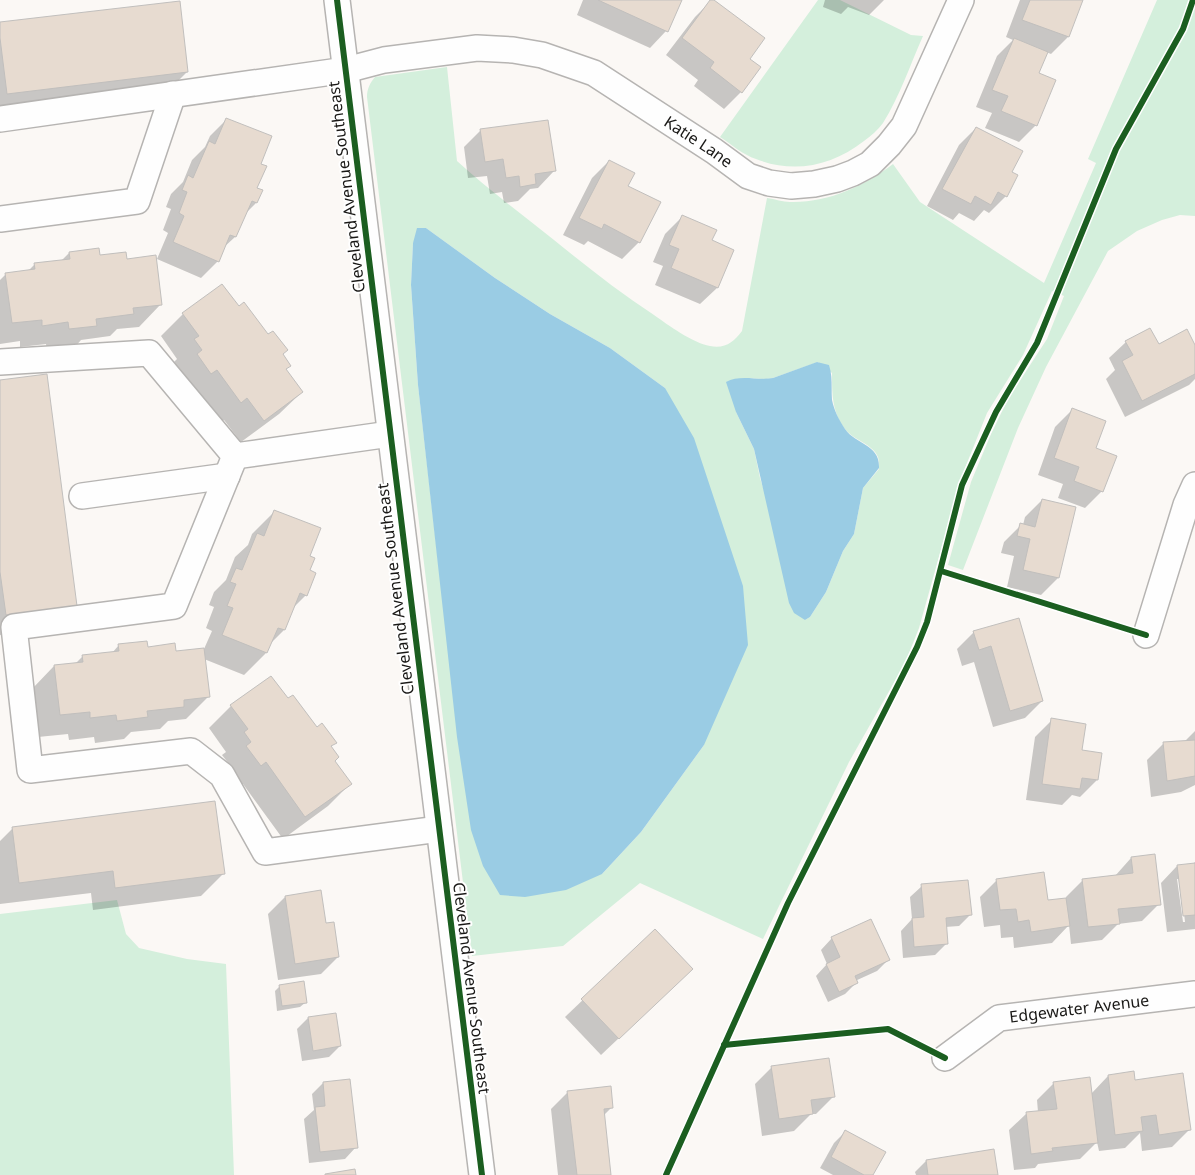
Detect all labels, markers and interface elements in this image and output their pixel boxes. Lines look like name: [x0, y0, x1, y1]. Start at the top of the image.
street label: Cleveland Avenue Southeast: [322, 80, 370, 294]
street label: Katie Lane: [660, 111, 737, 172]
street label: Cleveland Avenue Southeast: [371, 482, 419, 696]
street label: Cleveland Avenue Southeast: [448, 881, 496, 1095]
street label: Edgewater Avenue: [1008, 989, 1150, 1028]

